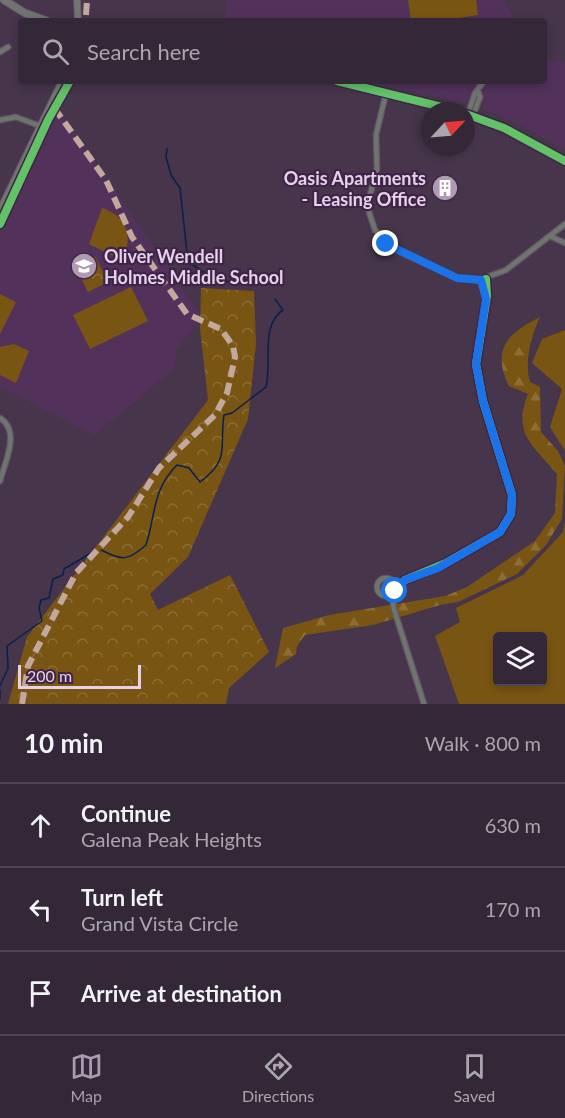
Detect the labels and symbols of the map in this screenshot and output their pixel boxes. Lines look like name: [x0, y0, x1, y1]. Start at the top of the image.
north arrow: [421, 102, 475, 156]
place label: Oasis Apartments - Leasing Office: [284, 167, 426, 210]
building icon: Oasis Apartments - Leasing Office: [430, 173, 460, 203]
route end: [372, 230, 398, 256]
place label: Oliver Wendell Holmes Middle School: [104, 245, 284, 288]
school or university icon: Oliver Wendell Holmes Middle School: [69, 251, 99, 281]
route start: [381, 577, 407, 603]
scale bar: [18, 662, 141, 690]

